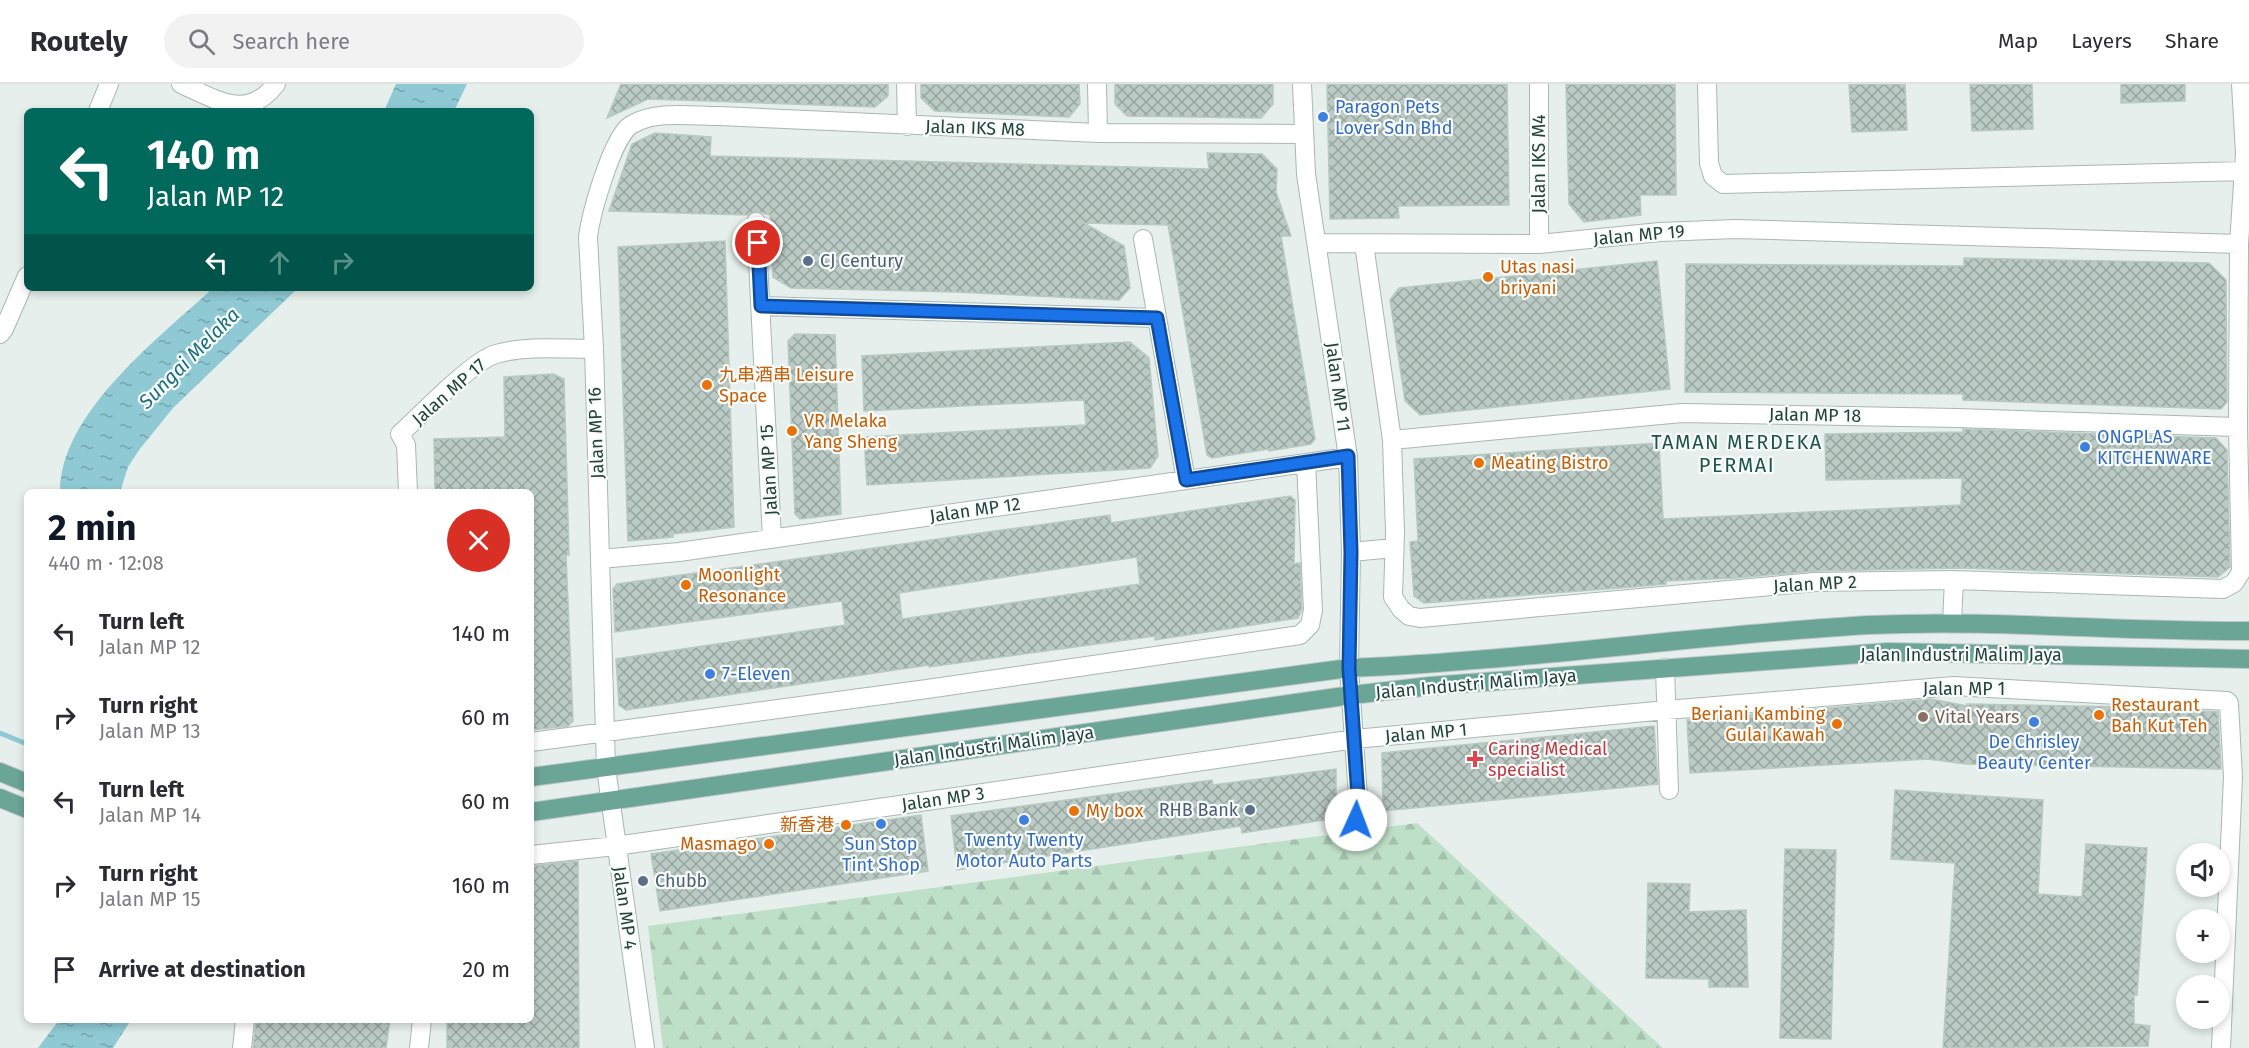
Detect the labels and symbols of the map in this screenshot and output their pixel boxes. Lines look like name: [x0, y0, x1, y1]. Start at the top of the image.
place label: Paragon Pets Lover Sdn Bhd: [1335, 96, 1452, 139]
marker: Paragon Pets Lover Sdn Bhd: [1316, 110, 1330, 124]
street label: Jalan IKS M4: [1528, 114, 1550, 214]
street label: Jalan IKS M8: [925, 115, 1025, 141]
pin: [732, 217, 783, 268]
street label: Jalan MP 19: [1592, 220, 1686, 250]
place label: CJ Century: [820, 250, 903, 272]
marker: CJ Century: [801, 254, 815, 268]
place label: Utas nasi briyani: [1500, 256, 1575, 299]
marker: Utas nasi briyani: [1481, 270, 1495, 284]
water label: Sungai Melaka: [133, 303, 244, 414]
street label: Jalan MP 11: [1321, 341, 1355, 433]
street label: Jalan MP 17: [408, 354, 490, 430]
place label: 九串酒串 Leisure Space: [719, 364, 854, 407]
marker: 九串酒串 Leisure Space: [700, 378, 714, 392]
street label: Jalan MP 16: [583, 387, 609, 479]
street label: Jalan MP 18: [1769, 403, 1861, 427]
place label: VR Melaka Yang Sheng: [804, 410, 898, 453]
street label: Jalan MP 15: [756, 424, 782, 516]
marker: VR Melaka Yang Sheng: [785, 424, 799, 438]
place label: ONGPLAS KITCHENWARE: [2097, 426, 2212, 469]
district label: TAMAN MERDEKA PERMAI: [1651, 430, 1823, 477]
marker: ONGPLAS KITCHENWARE: [2078, 440, 2092, 454]
place label: Meating Bistro: [1491, 452, 1609, 474]
marker: Meating Bistro: [1472, 456, 1486, 470]
street label: Jalan MP 12: [928, 493, 1022, 527]
place label: Moonlight Resonance: [698, 564, 786, 607]
street label: Jalan MP 2: [1773, 571, 1857, 597]
marker: Moonlight Resonance: [679, 578, 693, 592]
street label: Jalan Industri Malim Jaya: [1860, 644, 2062, 666]
place label: 7-Eleven: [722, 663, 791, 685]
street label: Jalan Industri Malim Jaya: [1375, 664, 1577, 704]
marker: 7-Eleven: [703, 667, 717, 681]
street label: Jalan MP 1: [1923, 678, 2005, 700]
place label: Restaurant Bah Kut Teh: [2111, 694, 2208, 737]
place label: Beriani Kambing Gulai Kawah: [1691, 703, 1826, 746]
place label: Vital Years: [1935, 706, 2019, 728]
marker: Restaurant Bah Kut Teh: [2092, 708, 2106, 722]
marker: Vital Years: [1916, 710, 1930, 724]
marker: De Chrisley Beauty Center: [2027, 715, 2041, 729]
marker: Beriani Kambing Gulai Kawah: [1830, 717, 1844, 731]
street label: Jalan MP 1: [1384, 718, 1468, 748]
street label: Jalan Industri Malim Jaya: [893, 721, 1095, 771]
place label: De Chrisley Beauty Center: [1977, 731, 2091, 774]
place label: Caring Medical specialist: [1488, 738, 1607, 781]
marker: Caring Medical specialist: [1466, 750, 1484, 768]
street label: Jalan MP 3: [900, 782, 986, 816]
position arrow: [1324, 788, 1388, 852]
place label: RHB Bank: [1159, 799, 1239, 821]
place label: My box: [1086, 800, 1144, 822]
marker: RHB Bank: [1243, 803, 1257, 817]
marker: My box: [1067, 804, 1081, 818]
marker: Twenty Twenty Motor Auto Parts: [1017, 813, 1031, 827]
place label: 新香港: [780, 814, 834, 836]
marker: Sun Stop Tint Shop: [874, 817, 888, 831]
marker: 新香港: [839, 818, 853, 832]
place label: Twenty Twenty Motor Auto Parts: [956, 829, 1092, 872]
place label: Masmago: [680, 833, 757, 855]
place label: Sun Stop Tint Shop: [842, 833, 920, 876]
marker: Masmago: [762, 837, 776, 851]
street label: Jalan MP 4: [608, 865, 642, 952]
place label: Chubb: [655, 870, 707, 892]
marker: Chubb: [636, 874, 650, 888]

